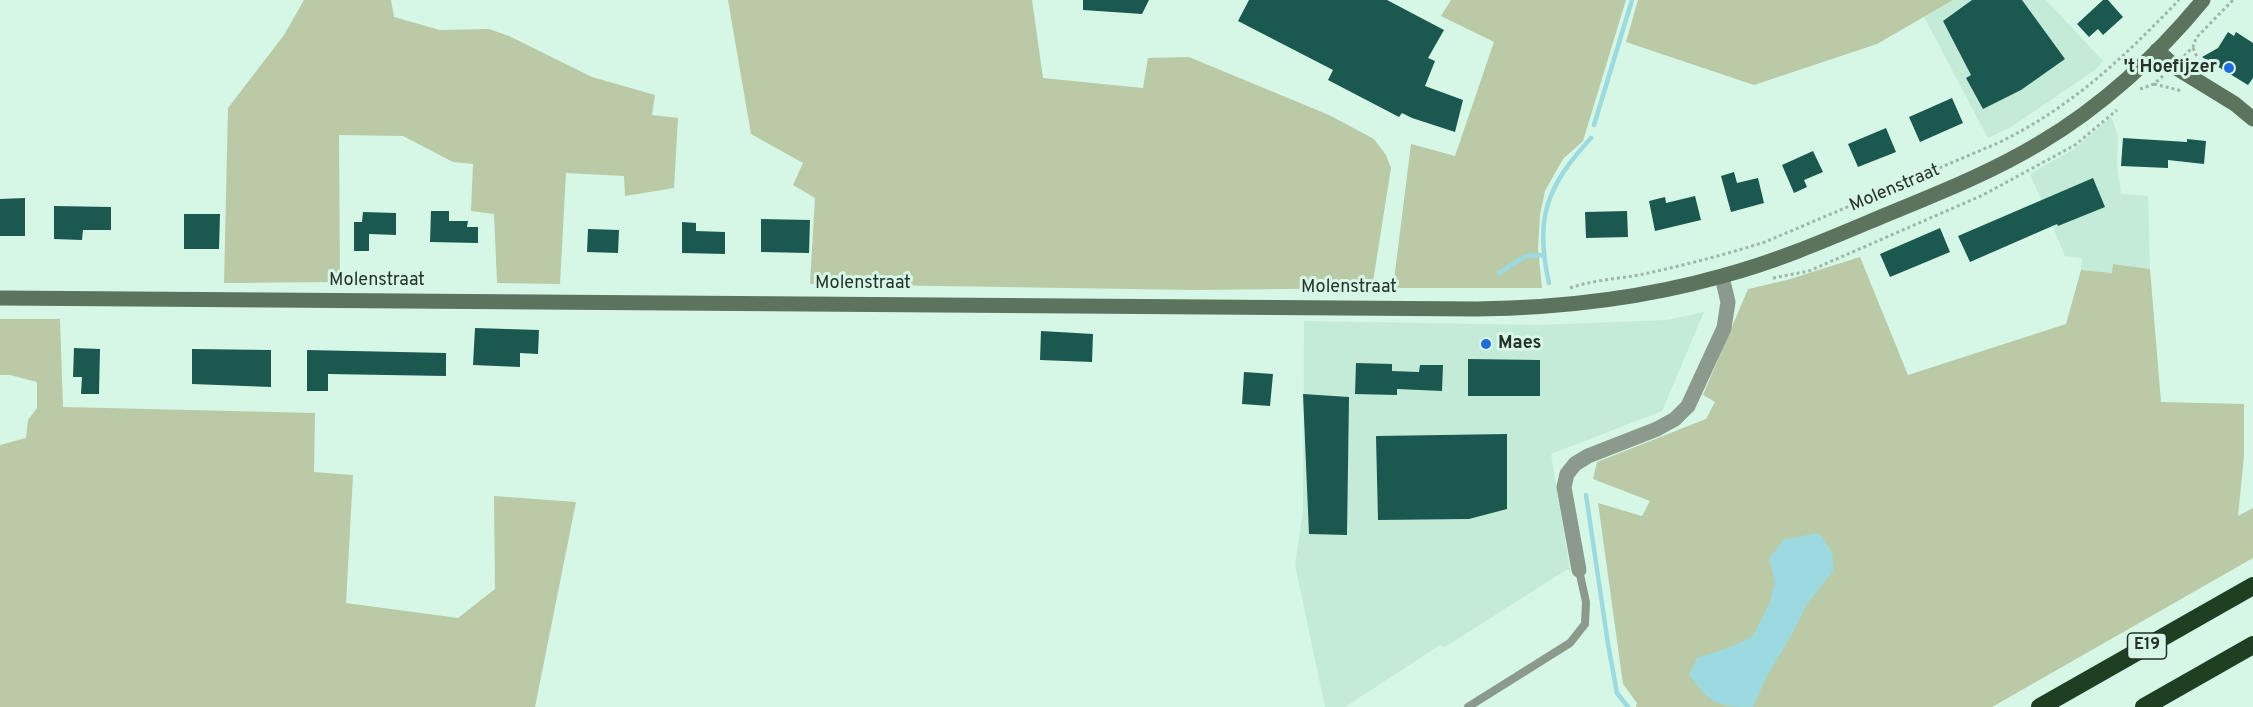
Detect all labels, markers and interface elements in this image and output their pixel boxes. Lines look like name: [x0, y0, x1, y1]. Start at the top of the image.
place label: 't Hoefijzer: [2124, 57, 2217, 79]
marker: 't Hoefijzer: [2222, 61, 2236, 75]
street label: Molenstraat: [1847, 160, 1943, 218]
street label: Molenstraat: [329, 270, 425, 292]
street label: Molenstraat: [815, 273, 911, 295]
street label: Molenstraat: [1301, 277, 1397, 299]
place label: Maes: [1498, 333, 1541, 355]
marker: Maes: [1479, 337, 1493, 351]
road number: E19: [2128, 633, 2166, 659]

